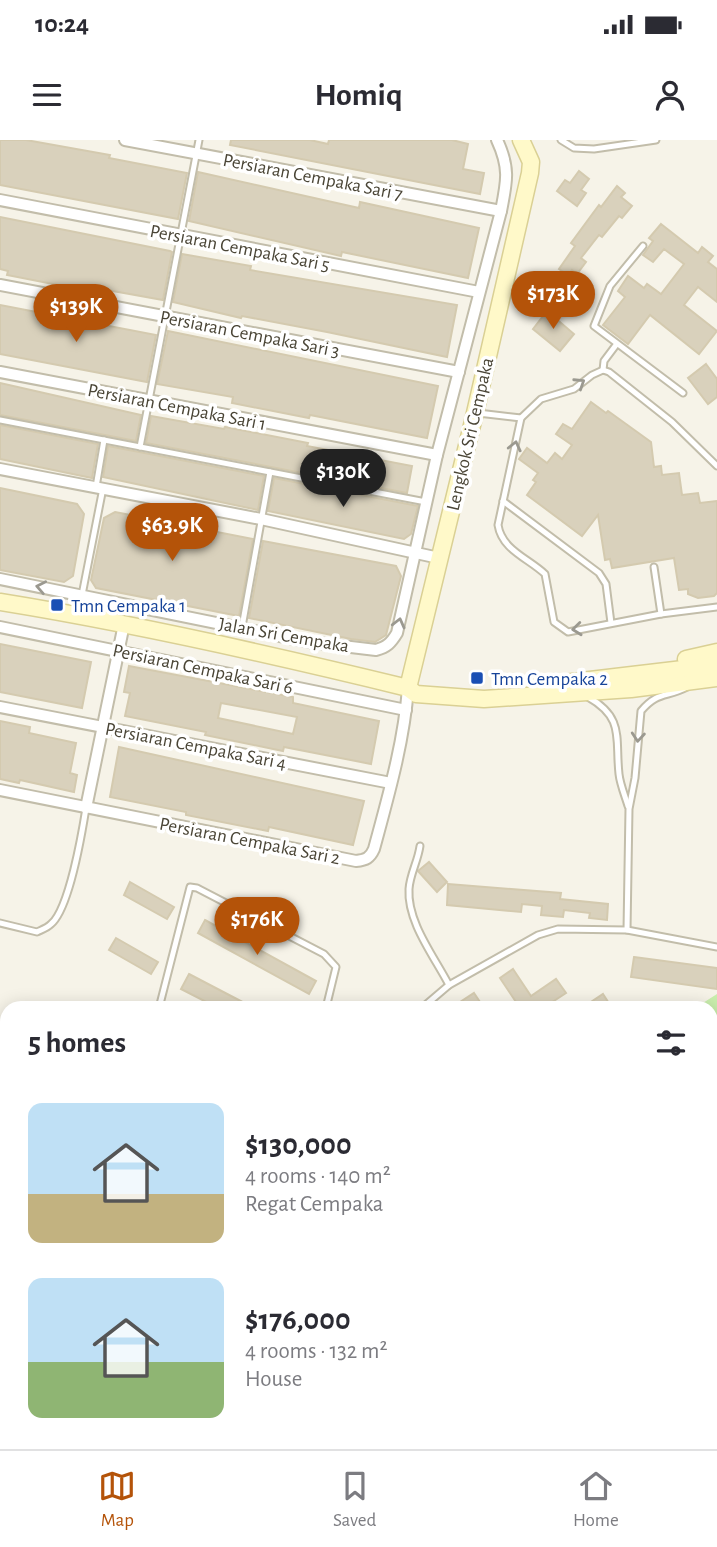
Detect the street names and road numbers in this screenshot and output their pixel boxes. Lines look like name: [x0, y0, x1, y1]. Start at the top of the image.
street label: Persiaran Cempaka Sari 7: [221, 151, 404, 204]
street label: Persiaran Cempaka Sari 5: [148, 222, 331, 275]
street label: Persiaran Cempaka Sari 3: [158, 308, 341, 361]
street label: Lengkok Sri Cempaka: [444, 356, 497, 513]
street label: Persiaran Cempaka Sari 1: [86, 381, 268, 434]
street label: Jalan Sri Cempaka: [217, 615, 351, 656]
street label: Persiaran Cempaka Sari 6: [111, 641, 295, 698]
street label: Persiaran Cempaka Sari 4: [104, 720, 288, 773]
street label: Persiaran Cempaka Sari 2: [158, 815, 342, 868]

